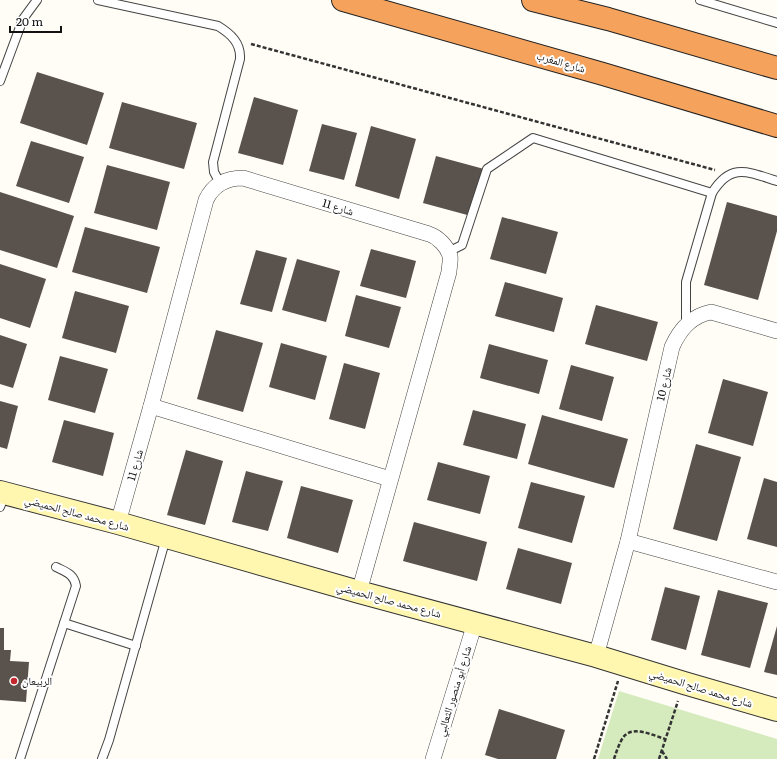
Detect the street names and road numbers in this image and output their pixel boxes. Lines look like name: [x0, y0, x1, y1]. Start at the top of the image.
street label: شارع المغرب: [535, 46, 588, 76]
street label: شارع 11: [321, 194, 356, 218]
street label: شارع 10: [651, 365, 675, 402]
street label: شارع 11: [122, 447, 146, 482]
street label: شارع محمد صالح الحميضي: [23, 490, 131, 535]
street label: شارع محمد صالح الحميضي: [335, 577, 443, 622]
street label: شارع أبو منصور الثعالبي: [432, 643, 476, 738]
street label: شارع محمد صالح الحميضي: [647, 664, 755, 712]

